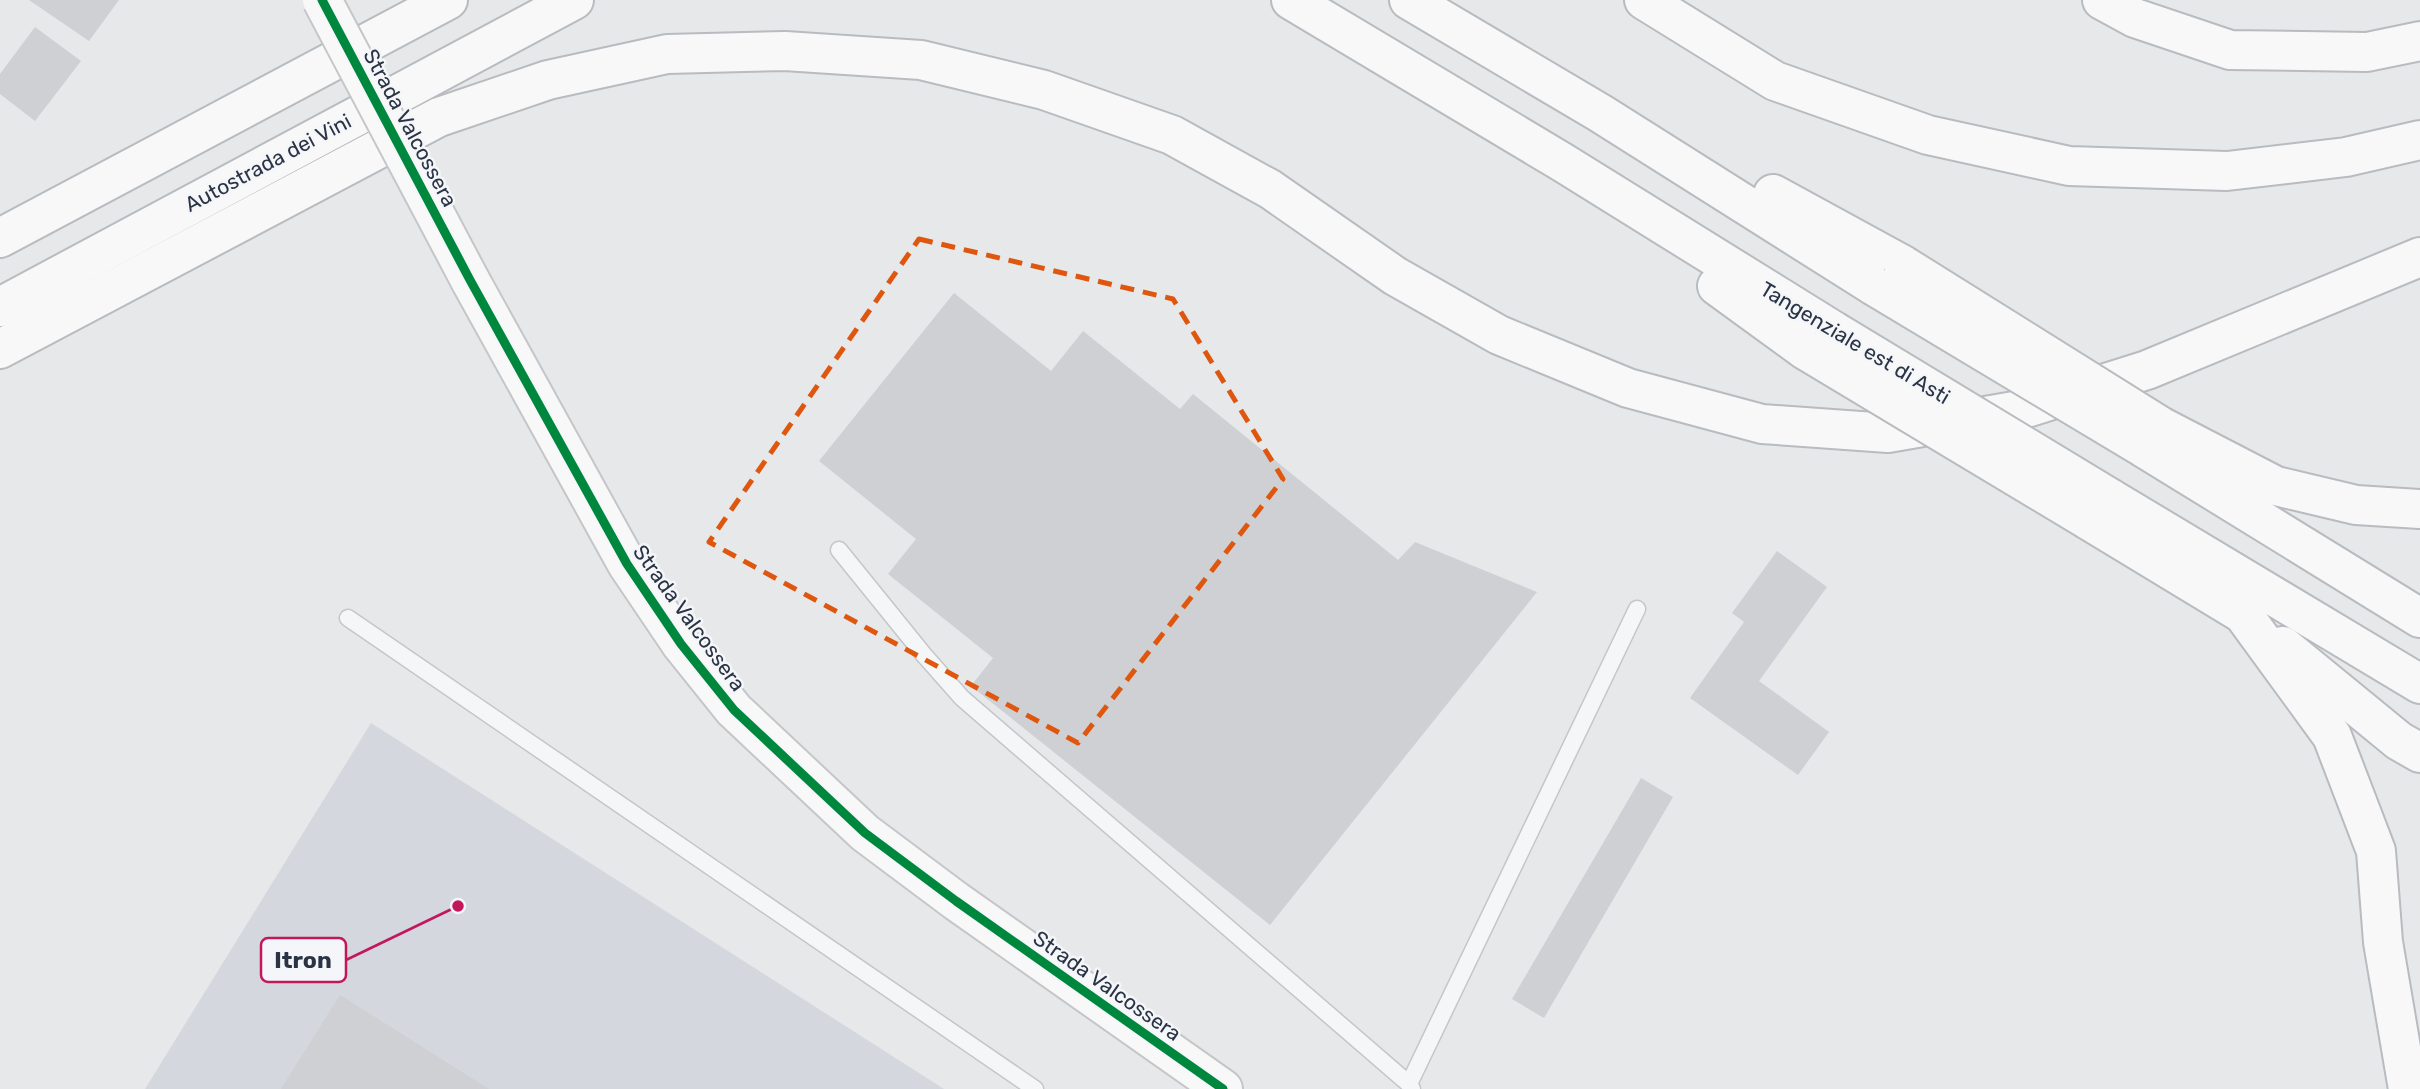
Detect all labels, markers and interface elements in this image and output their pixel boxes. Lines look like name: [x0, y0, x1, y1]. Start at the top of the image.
street label: Strada Valcossera: [358, 45, 463, 211]
street label: Autostrada dei Vini: [180, 108, 355, 217]
street label: Tangenziale est di Asti: [1756, 276, 1955, 409]
street label: Strada Valcossera: [628, 540, 751, 696]
street label: Strada Valcossera: [1029, 925, 1186, 1046]
callout: Itron: [261, 938, 346, 982]
text: Itron: [274, 946, 332, 974]

